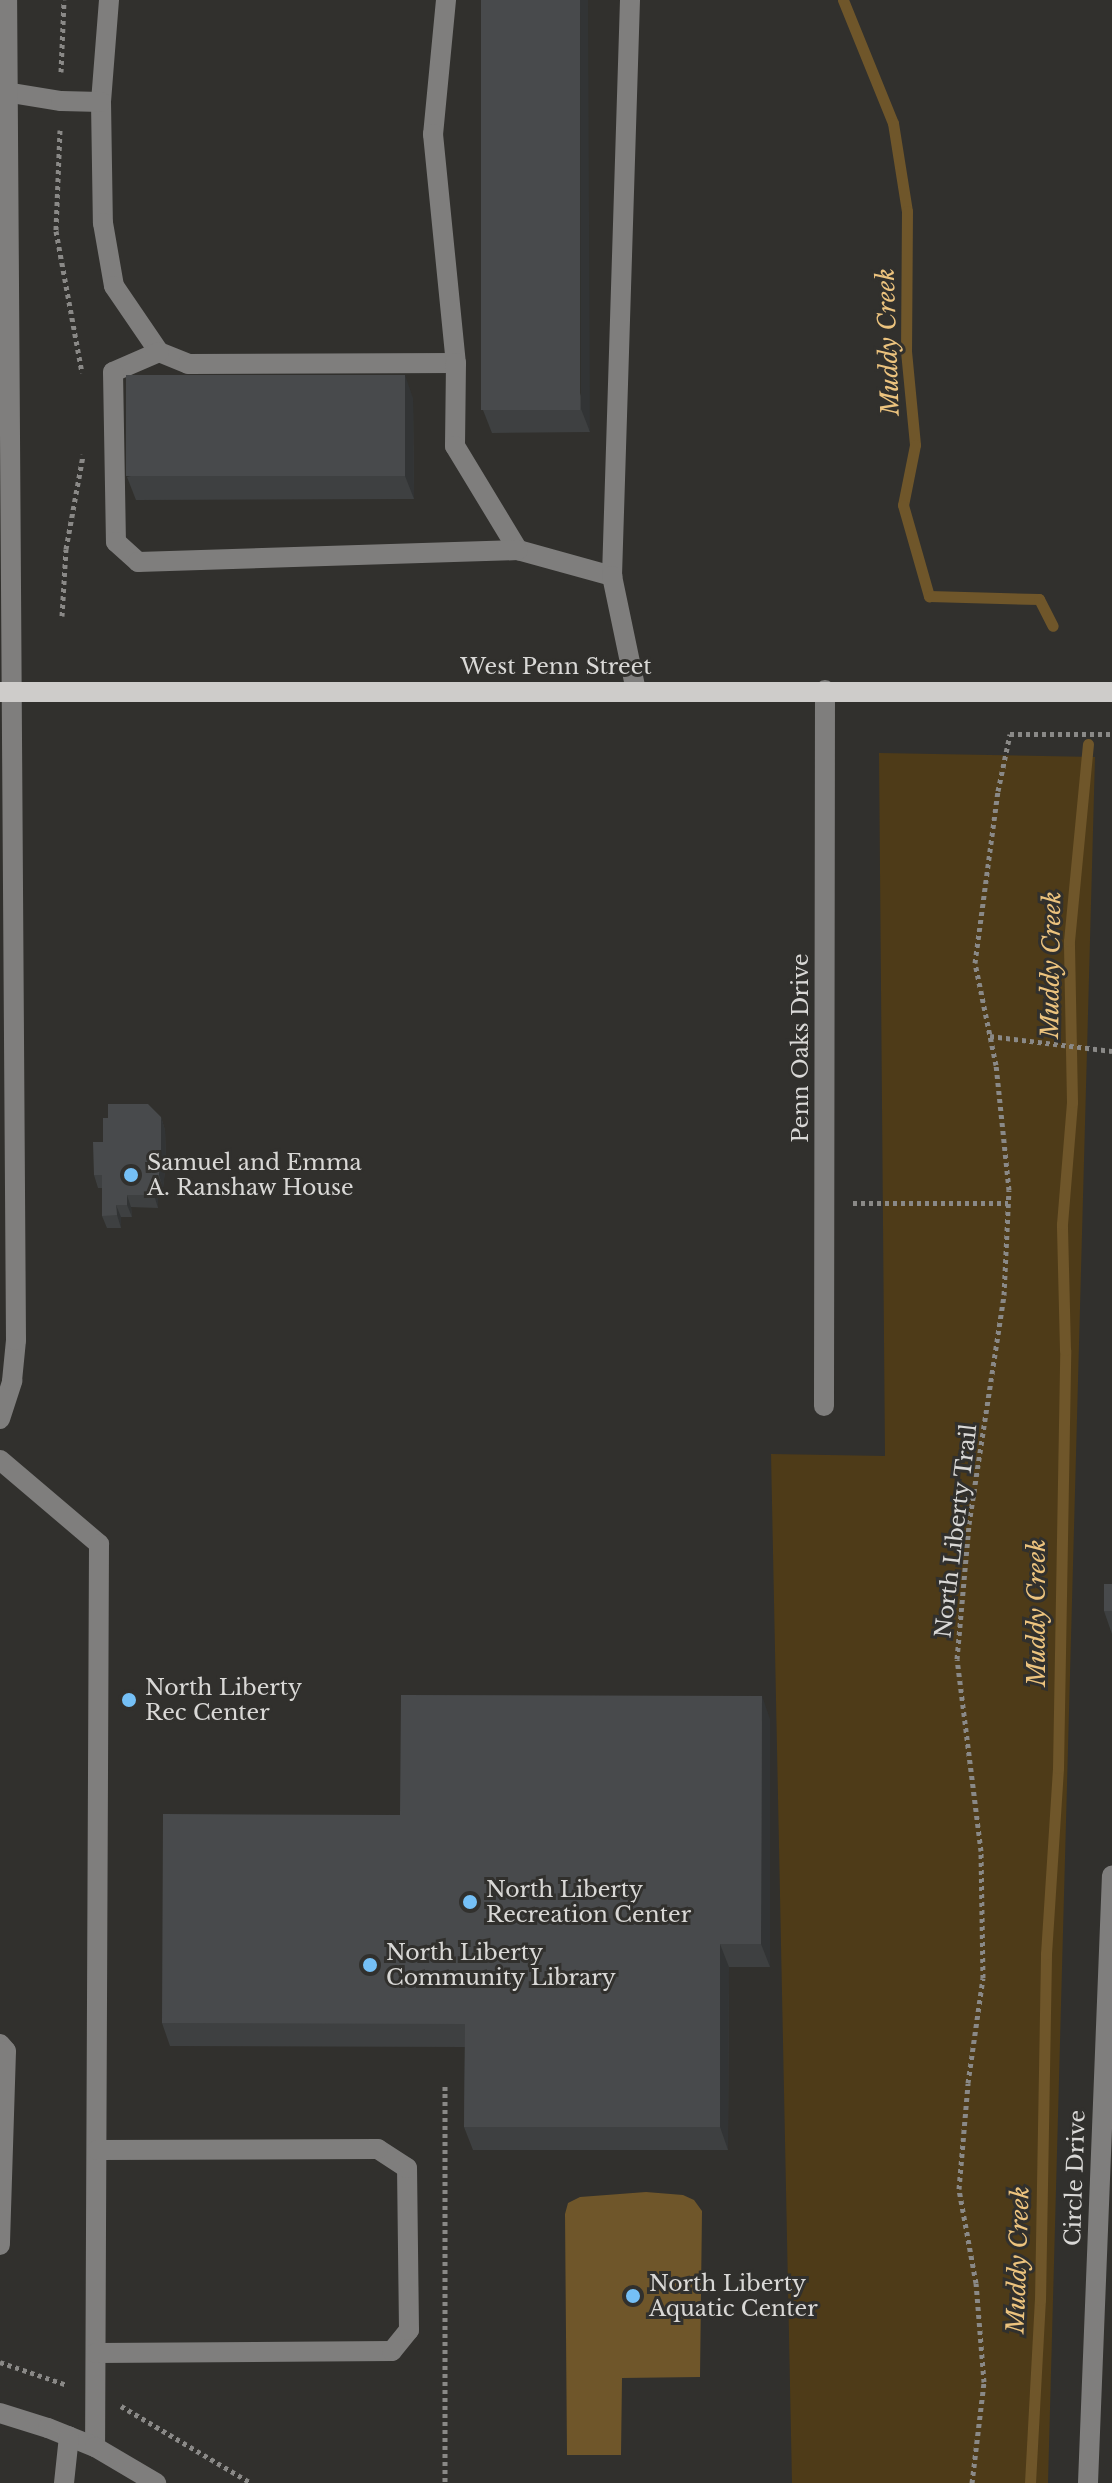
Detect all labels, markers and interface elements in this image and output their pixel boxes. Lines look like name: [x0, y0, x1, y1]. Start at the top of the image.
water label: Muddy Creek: [871, 268, 905, 416]
street label: West Penn Street: [460, 654, 652, 680]
water label: Muddy Creek: [1035, 891, 1067, 1039]
street label: Penn Oaks Drive: [788, 953, 814, 1143]
place label: Samuel and Emma A. Ranshaw House: [147, 1149, 362, 1200]
marker: Samuel and Emma A. Ranshaw House: [122, 1166, 140, 1184]
street label: North Liberty Trail: [930, 1422, 982, 1640]
water label: Muddy Creek: [1023, 1539, 1051, 1687]
place label: North Liberty Rec Center: [145, 1674, 302, 1726]
marker: North Liberty Rec Center: [120, 1691, 138, 1709]
place label: North Liberty Recreation Center: [486, 1876, 691, 1928]
marker: North Liberty Recreation Center: [461, 1893, 479, 1911]
place label: North Liberty Community Library: [386, 1939, 616, 1990]
marker: North Liberty Community Library: [361, 1956, 379, 1974]
street label: Circle Drive: [1059, 2110, 1091, 2246]
water label: Muddy Creek: [1001, 2186, 1035, 2334]
place label: North Liberty Aquatic Center: [649, 2270, 818, 2322]
marker: North Liberty Aquatic Center: [624, 2287, 642, 2305]

